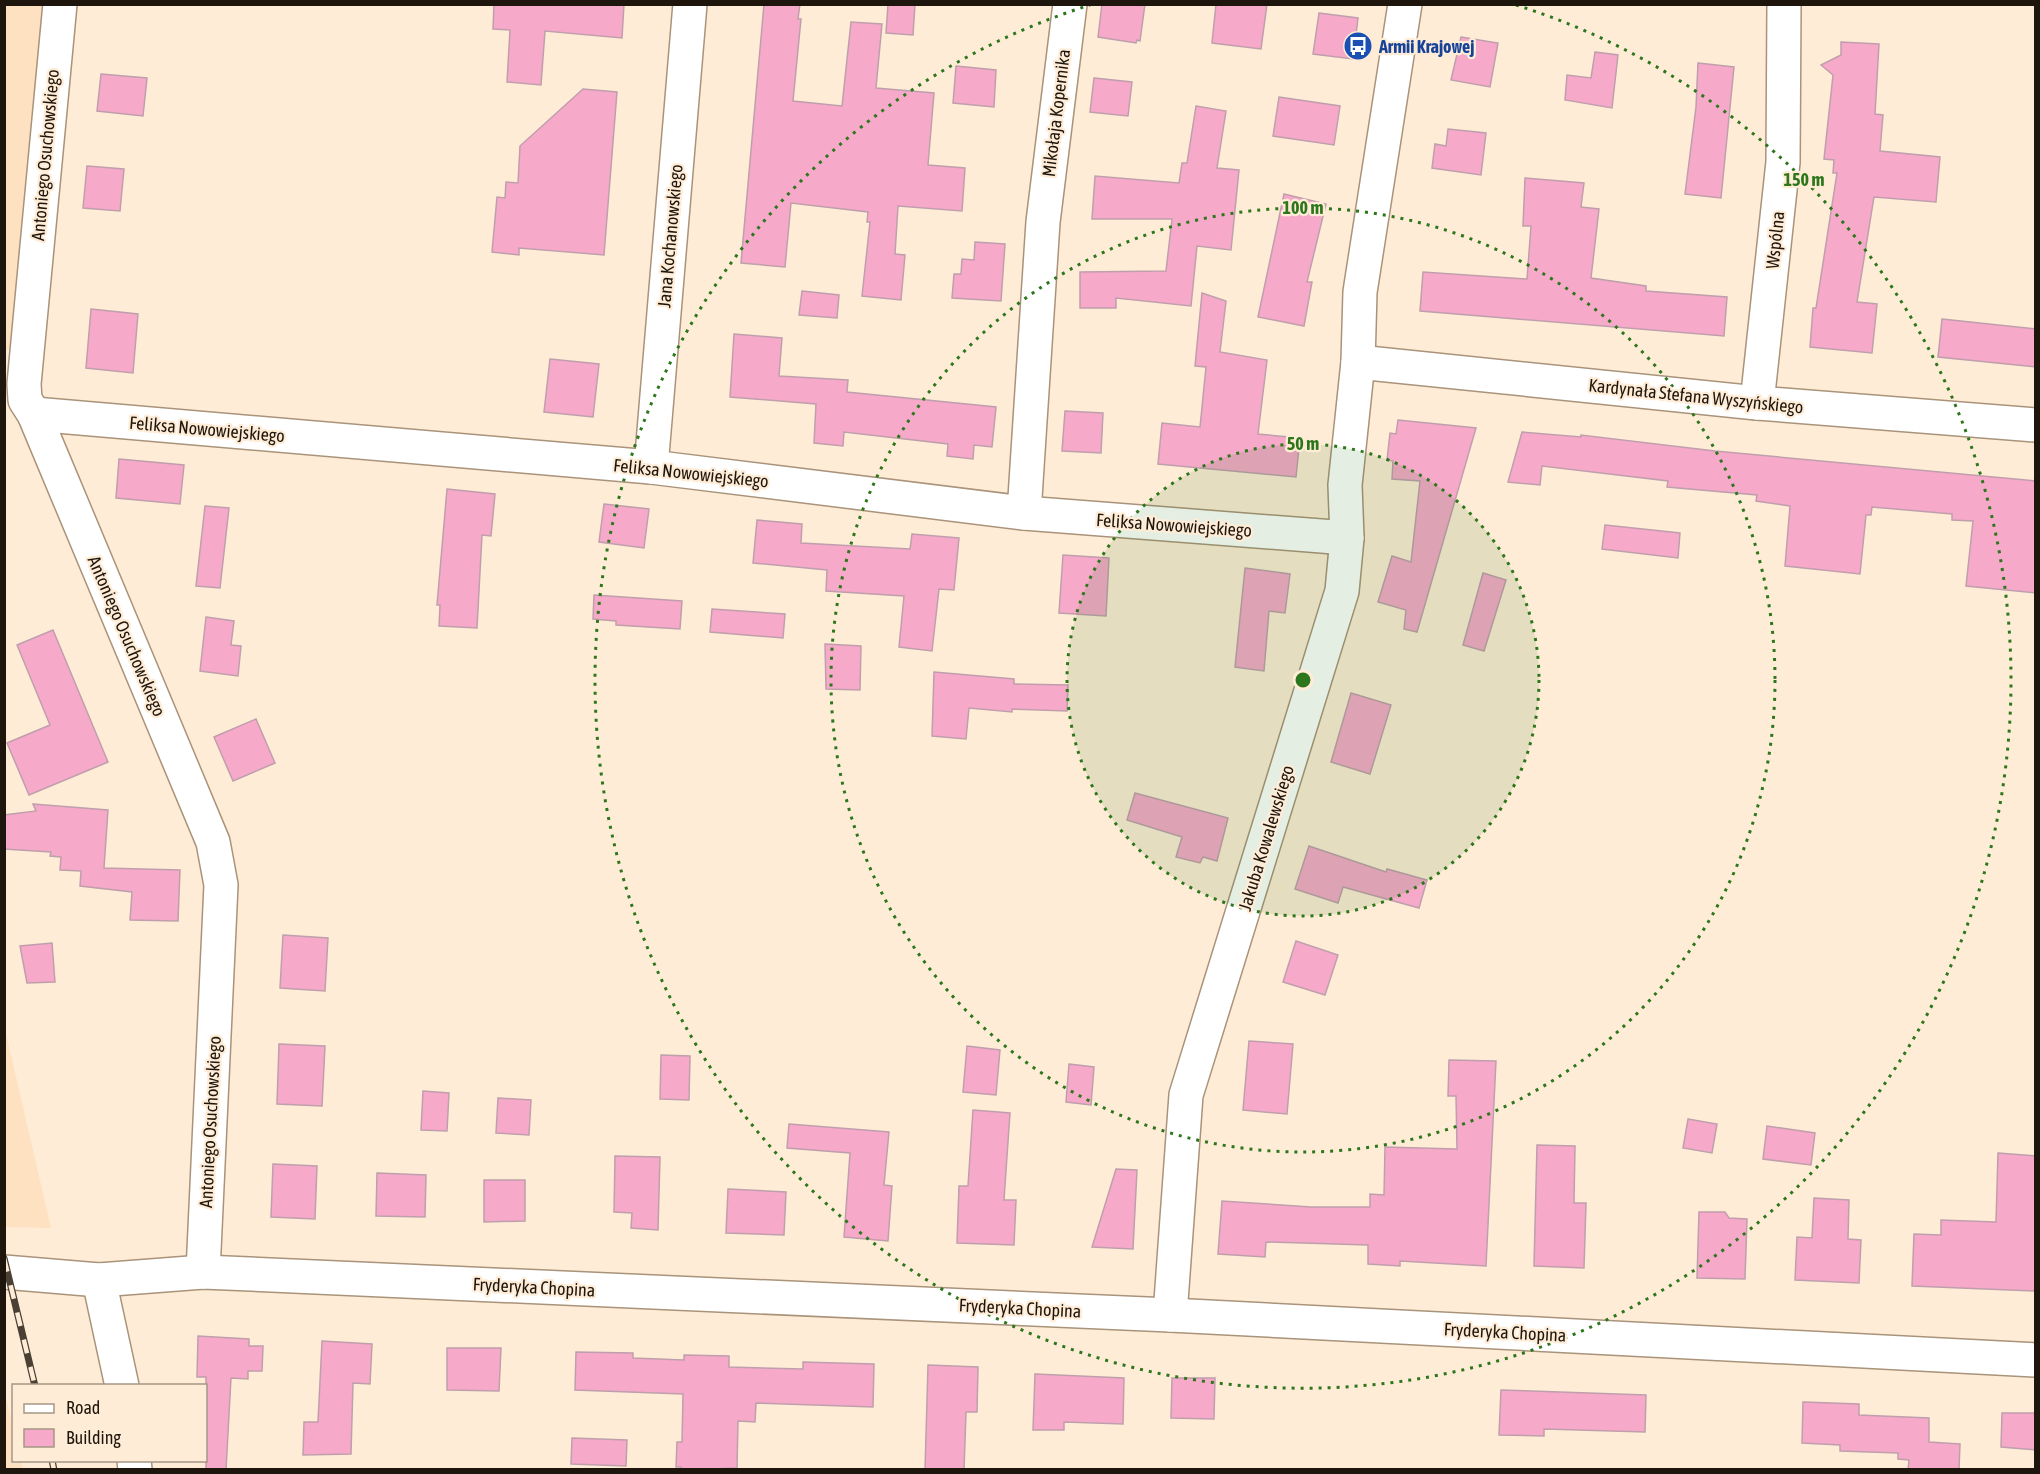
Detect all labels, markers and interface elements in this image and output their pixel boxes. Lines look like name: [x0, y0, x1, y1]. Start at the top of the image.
bus stop icon: Armii Krajowej: [1342, 30, 1374, 62]
place label: Armii Krajowej: [1378, 36, 1474, 57]
street label: Mikołaja Kopernika: [1038, 48, 1074, 178]
street label: Antoniego Osuchowskiego: [27, 68, 63, 242]
street label: Jana Kochanowskiego: [653, 163, 687, 309]
text: 150 m: [1784, 169, 1824, 190]
text: 100 m: [1283, 197, 1323, 218]
street label: Wspólna: [1762, 210, 1788, 270]
street label: Kardynała Stefana Wyszyńskiego: [1588, 374, 1804, 418]
street label: Feliksa Nowowiejskiego: [128, 412, 286, 446]
text: 50 m: [1287, 433, 1319, 454]
street label: Feliksa Nowowiejskiego: [612, 454, 770, 492]
street label: Feliksa Nowowiejskiego: [1095, 509, 1253, 541]
street label: Antoniego Osuchowskiego: [84, 553, 170, 719]
centre of rings: [1293, 670, 1313, 690]
street label: Jakuba Kowalewskiego: [1234, 763, 1298, 913]
street label: Antoniego Osuchowskiego: [195, 1035, 225, 1209]
street label: Fryderyka Chopina: [472, 1273, 596, 1301]
street label: Fryderyka Chopina: [958, 1294, 1082, 1322]
street label: Fryderyka Chopina: [1443, 1318, 1567, 1346]
legend: [12, 1384, 207, 1462]
text: Road: [66, 1397, 100, 1418]
text: Building: [66, 1427, 121, 1448]

